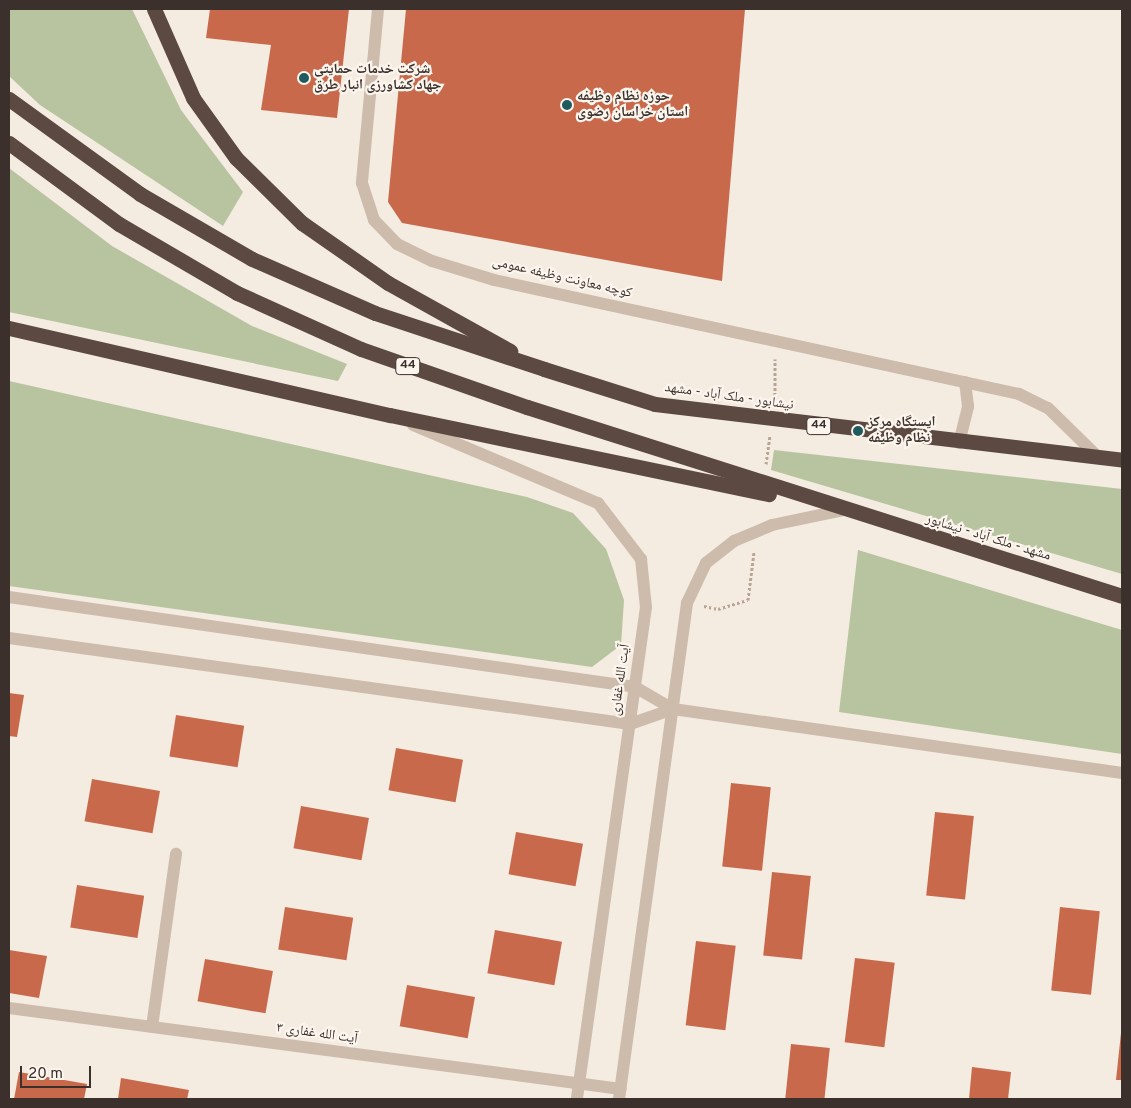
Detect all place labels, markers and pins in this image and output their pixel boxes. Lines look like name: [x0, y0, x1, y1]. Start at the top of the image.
place label: شرکت خدمات حمایتی جهاد کشاورزی انبار طرق: [314, 62, 441, 94]
marker: شرکت خدمات حمایتی جهاد کشاورزی انبار طرق: [298, 72, 310, 84]
place label: حوزه نظام وظیفه استان خراسان رضوی: [577, 89, 688, 121]
marker: حوزه نظام وظیفه استان خراسان رضوی: [561, 99, 573, 111]
place label: ایستگاه مرکز نظام وظیفه: [868, 415, 935, 448]
marker: ایستگاه مرکز نظام وظیفه: [852, 425, 864, 437]

